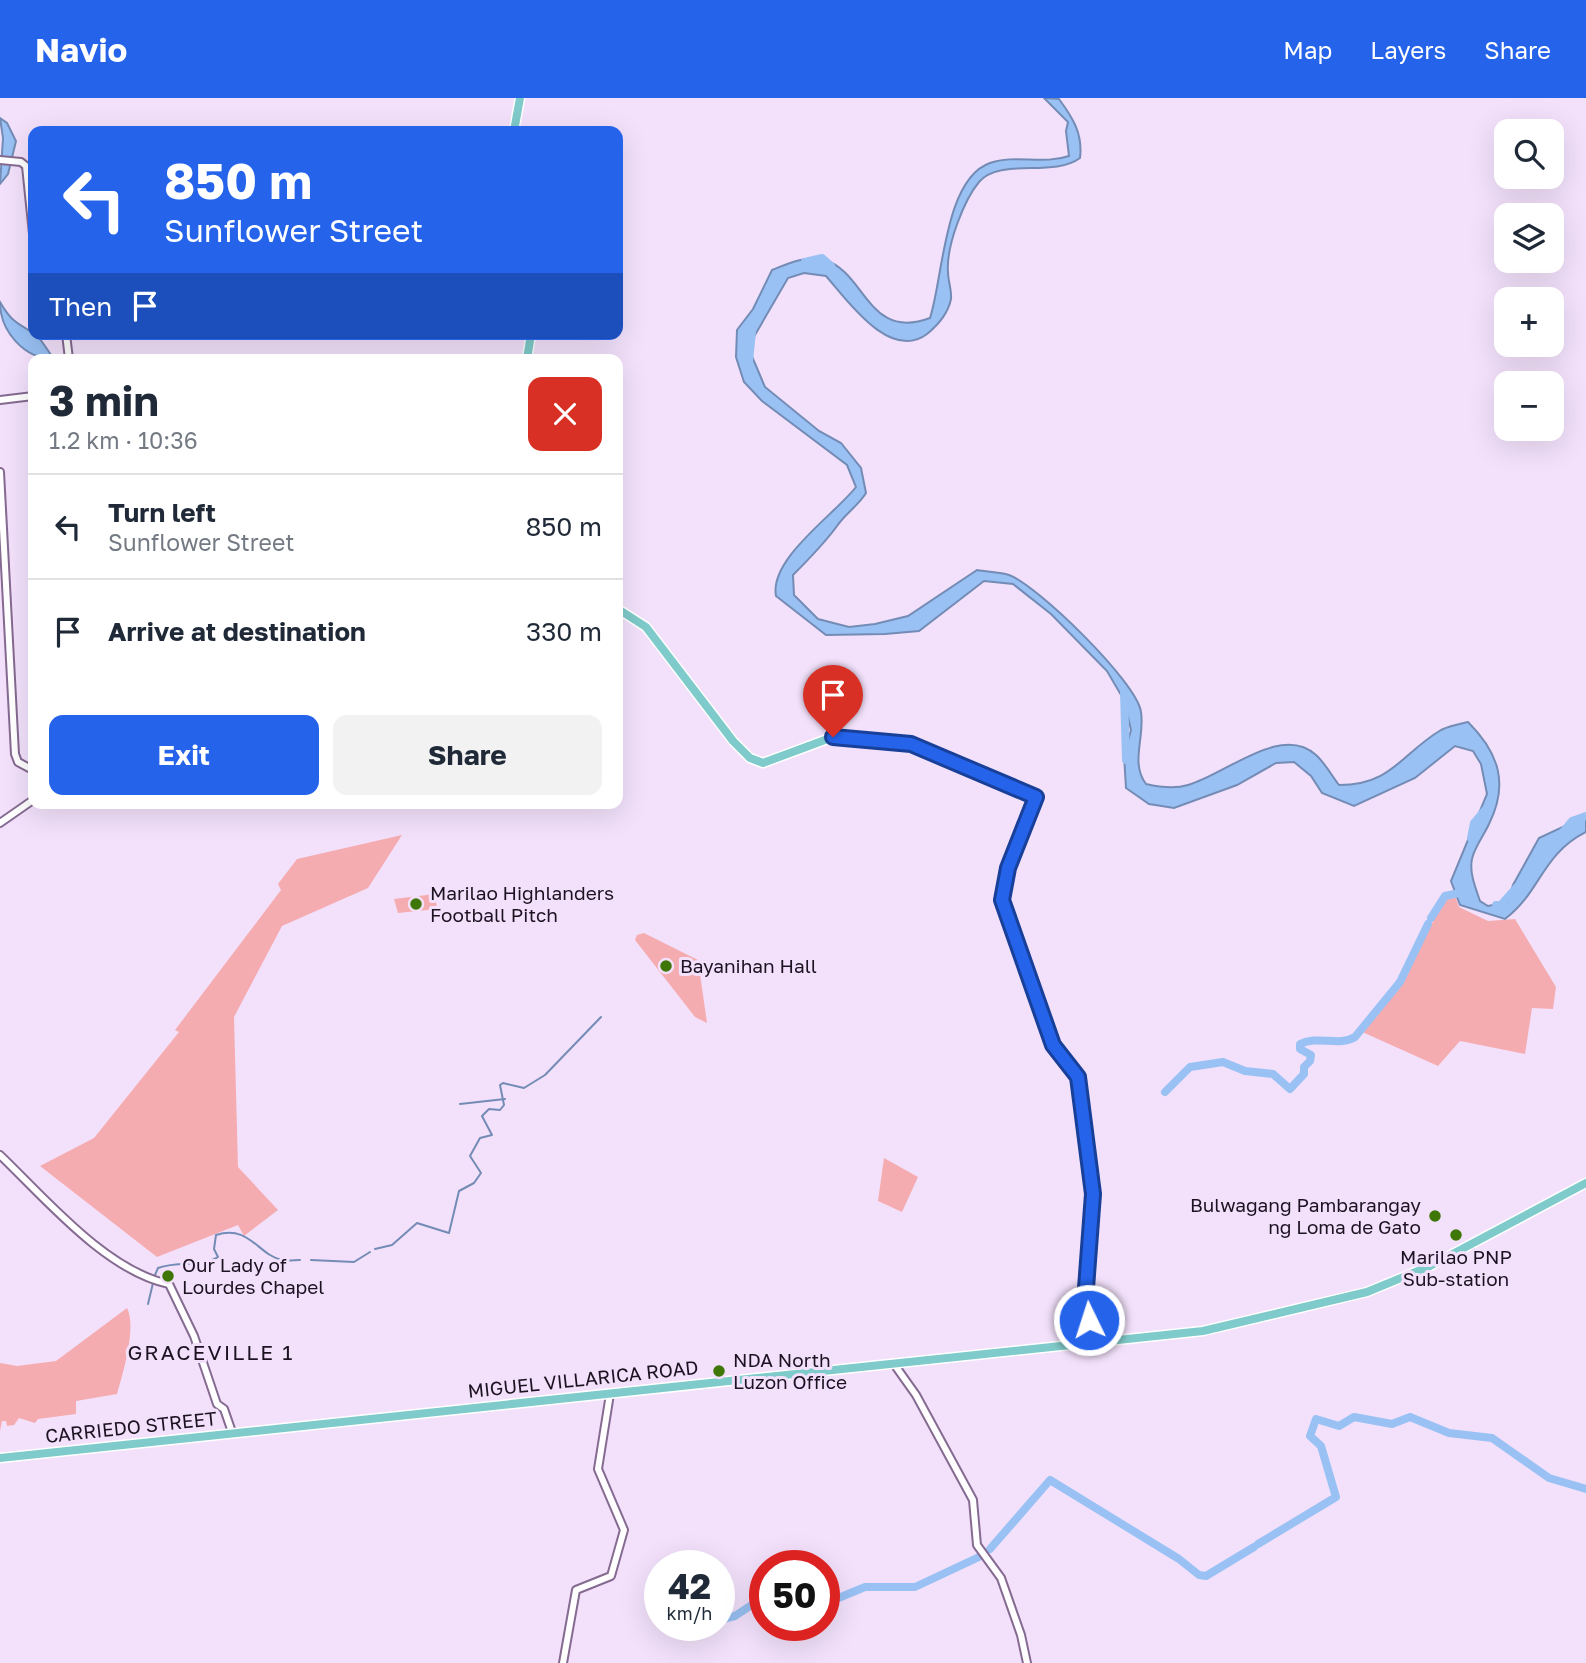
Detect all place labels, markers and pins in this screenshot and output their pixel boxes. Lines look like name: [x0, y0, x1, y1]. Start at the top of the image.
pin: [803, 665, 863, 737]
place label: Marilao Highlanders Football Pitch: [430, 881, 614, 926]
marker: Marilao Highlanders Football Pitch: [408, 896, 424, 912]
place label: Bayanihan Hall: [680, 954, 817, 977]
marker: Bayanihan Hall: [658, 958, 674, 974]
place label: Bulwagang Pambarangay ng Loma de Gato: [1190, 1193, 1421, 1238]
marker: Bulwagang Pambarangay ng Loma de Gato: [1427, 1208, 1443, 1224]
marker: Marilao PNP Sub-station: [1448, 1227, 1464, 1243]
place label: Marilao PNP Sub-station: [1400, 1245, 1512, 1290]
place label: Our Lady of Lourdes Chapel: [182, 1253, 324, 1298]
marker: Our Lady of Lourdes Chapel: [160, 1268, 176, 1284]
place label: NDA North Luzon Office: [733, 1348, 847, 1393]
marker: NDA North Luzon Office: [711, 1363, 727, 1379]

